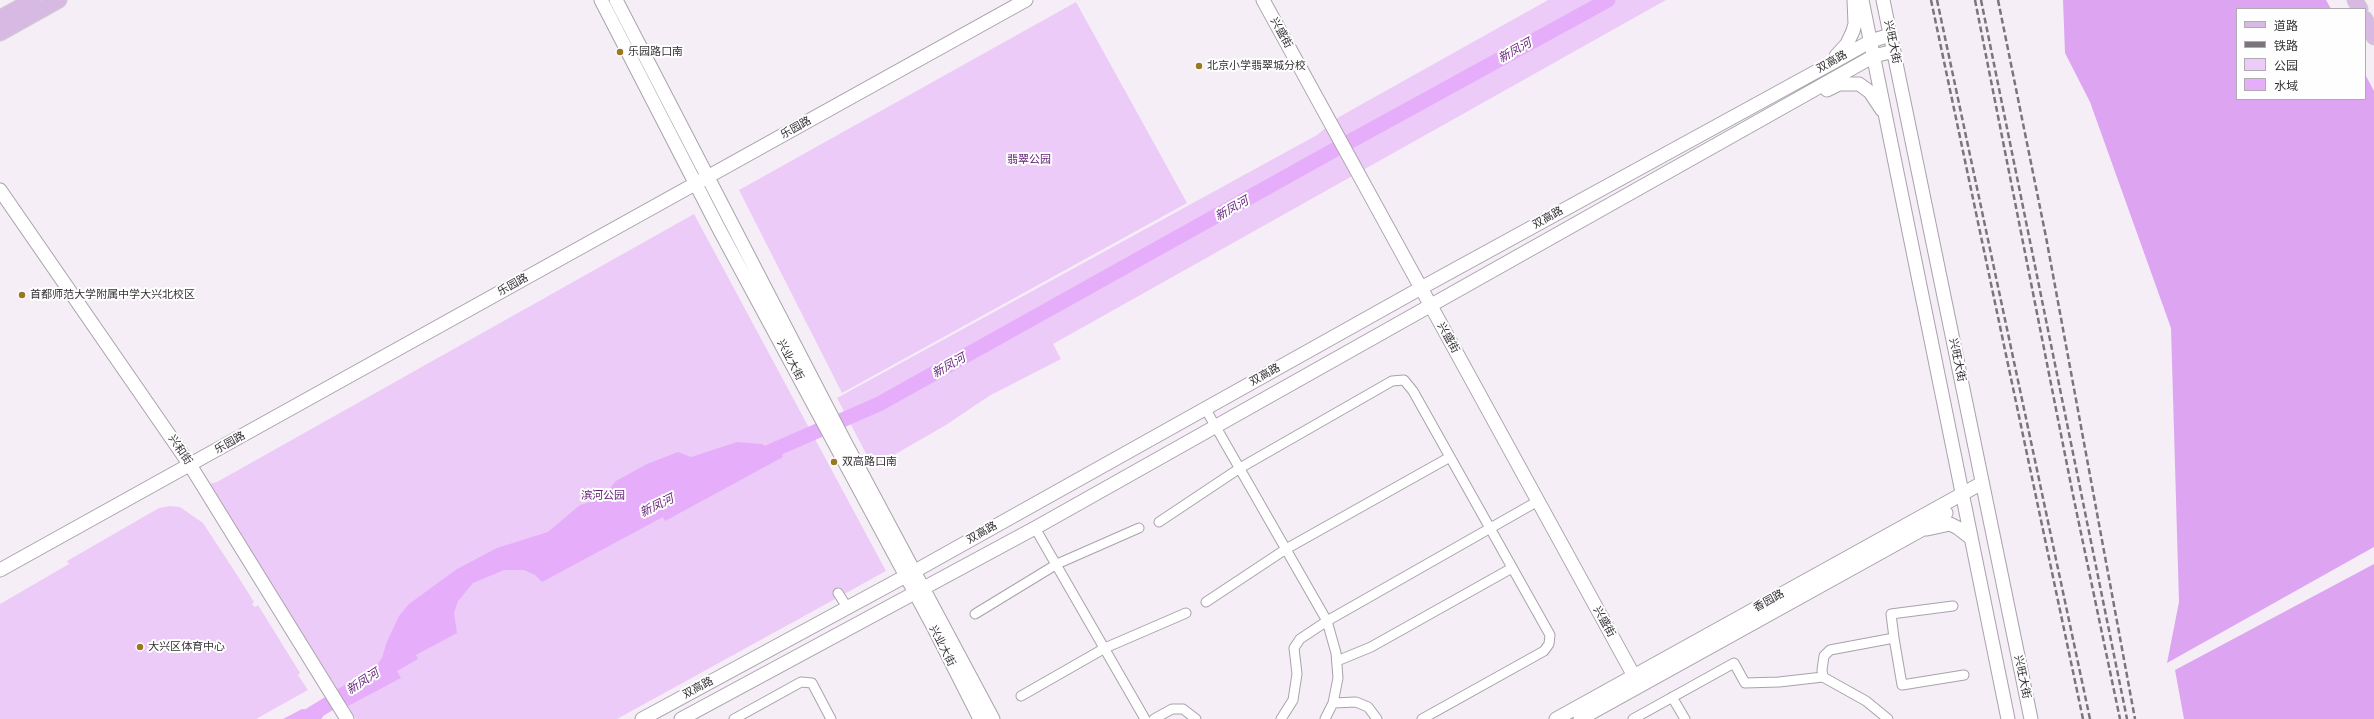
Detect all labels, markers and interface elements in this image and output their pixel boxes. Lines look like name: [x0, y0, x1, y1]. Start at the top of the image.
legend: [2236, 8, 2366, 100]
street label: 兴盛街: [1267, 15, 1295, 51]
street label: 兴旺大街: [1881, 19, 1903, 65]
text: 道路: [2274, 19, 2298, 33]
water label: 新凤河: [1496, 36, 1534, 66]
text: 铁路: [2274, 39, 2298, 53]
place label: 乐园路口南: [628, 45, 683, 59]
marker: 乐园路口南: [615, 47, 625, 57]
street label: 双高路: [1814, 48, 1850, 76]
place label: 北京小学翡翠城分校: [1207, 59, 1306, 73]
text: 公园: [2274, 59, 2298, 73]
marker: 北京小学翡翠城分校: [1194, 61, 1204, 71]
text: 水域: [2274, 79, 2298, 93]
street label: 乐园路: [778, 114, 814, 142]
park label: 翡翠公园: [1007, 153, 1051, 167]
water label: 新凤河: [1213, 194, 1251, 224]
street label: 双高路: [1530, 204, 1566, 232]
street label: 乐园路: [495, 271, 531, 299]
place label: 首都师范大学附属中学大兴北校区: [30, 288, 195, 302]
marker: 首都师范大学附属中学大兴北校区: [17, 290, 27, 300]
street label: 兴盛街: [1434, 320, 1462, 356]
street label: 兴业大街: [774, 337, 806, 383]
street label: 兴旺大街: [1946, 337, 1968, 383]
water label: 新凤河: [930, 351, 968, 381]
street label: 双高路: [1247, 361, 1283, 389]
street label: 乐园路: [212, 429, 248, 457]
street label: 兴和街: [165, 433, 195, 467]
place label: 双高路口南: [842, 455, 897, 469]
marker: 双高路口南: [829, 457, 839, 467]
park label: 滨河公园: [581, 489, 625, 503]
water label: 新凤河: [638, 492, 676, 520]
street label: 双高路: [964, 519, 1000, 547]
street label: 香园路: [1751, 587, 1787, 615]
street label: 兴盛街: [1590, 604, 1618, 640]
street label: 兴业大街: [926, 623, 958, 669]
place label: 大兴区体育中心: [148, 640, 225, 654]
marker: 大兴区体育中心: [135, 642, 145, 652]
street label: 兴旺大街: [2011, 654, 2033, 700]
water label: 新凤河: [344, 666, 382, 698]
street label: 双高路: [680, 674, 716, 702]

